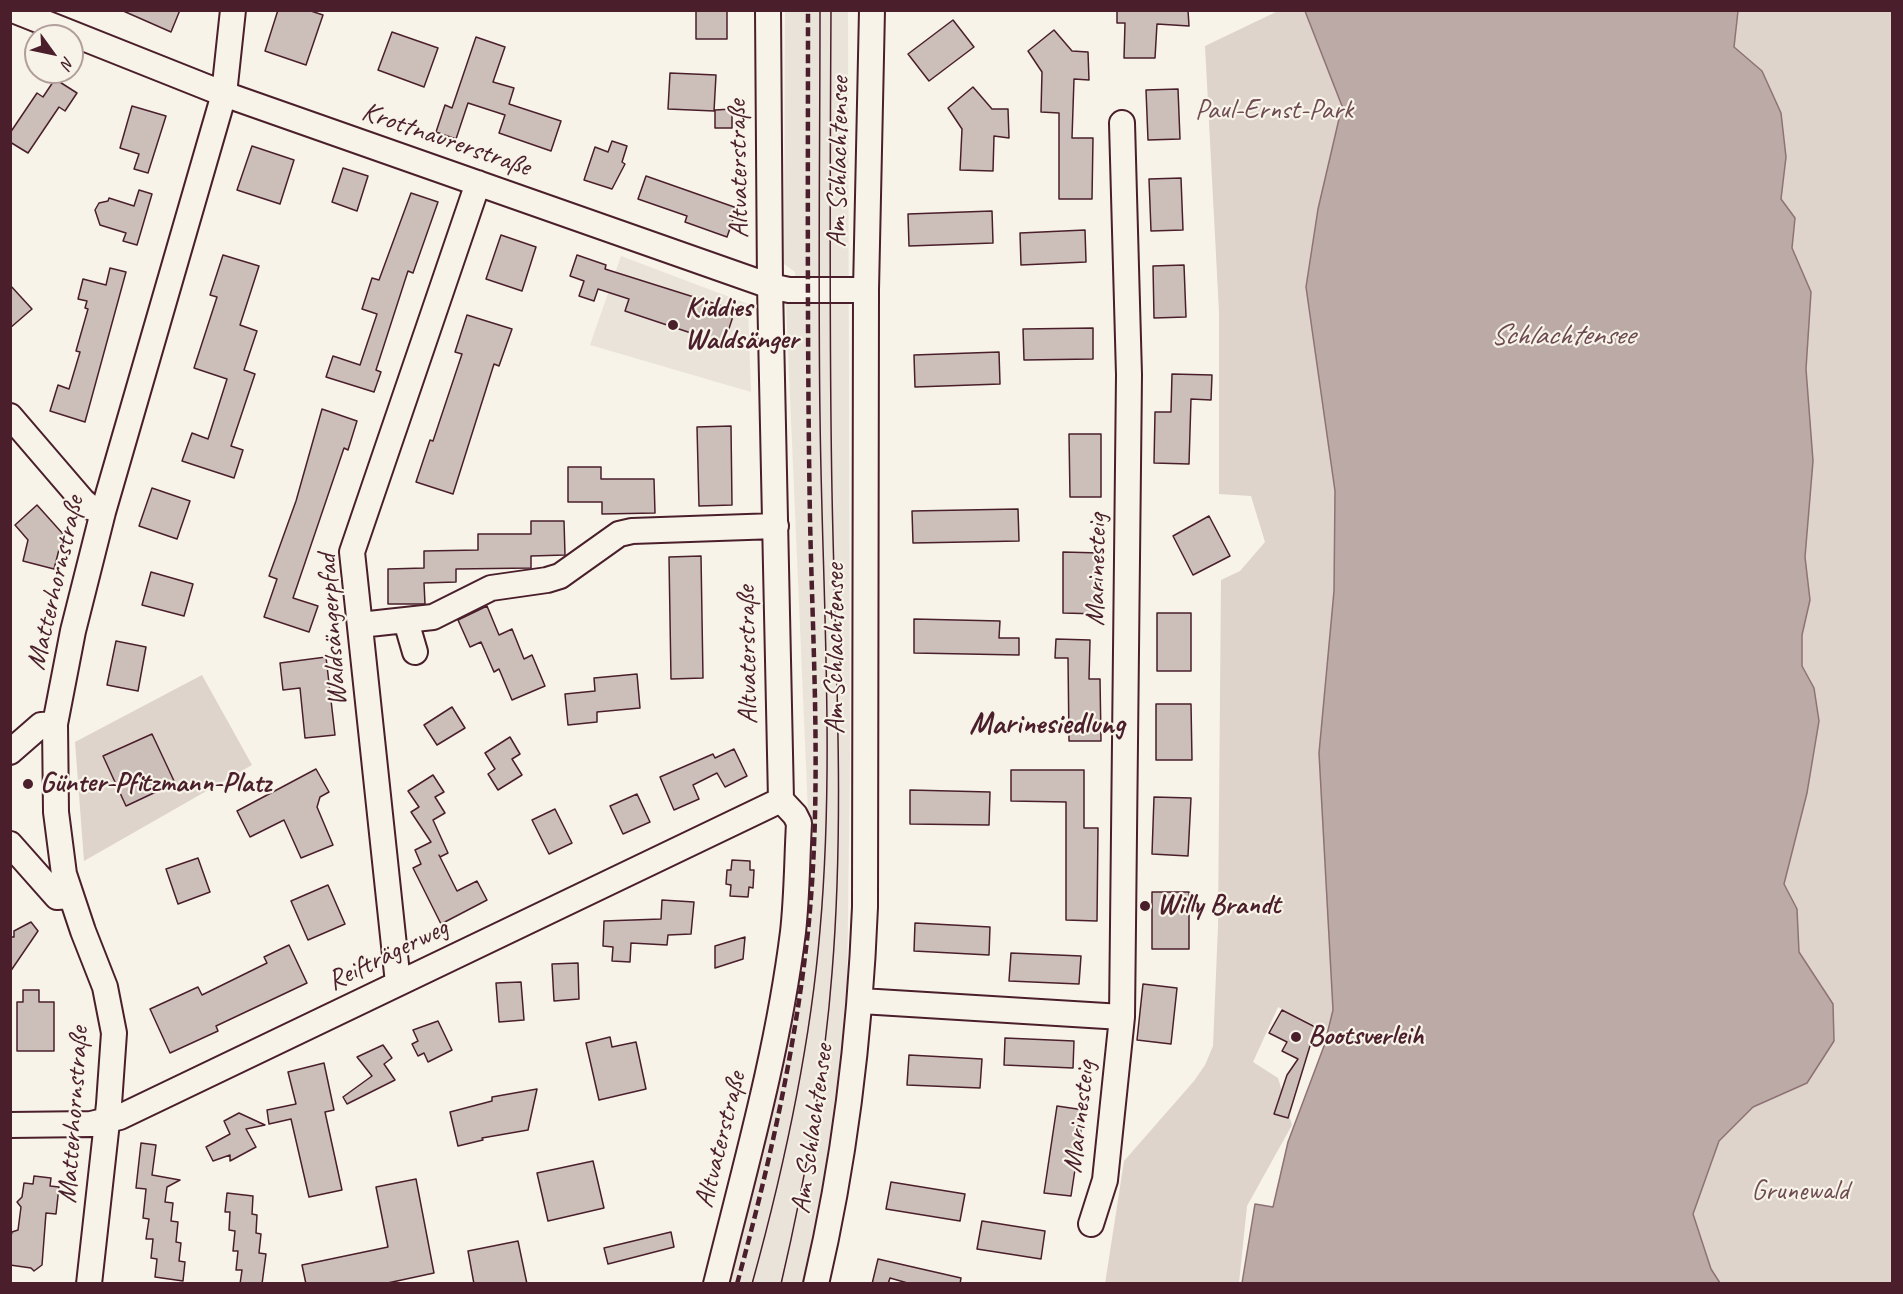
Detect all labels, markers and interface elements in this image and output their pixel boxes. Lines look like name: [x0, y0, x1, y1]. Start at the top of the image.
north arrow: [24, 24, 84, 84]
text: N: [56, 53, 79, 72]
street label: Am Schlachtensee: [821, 76, 857, 248]
park label: Paul-Ernst-Park: [1195, 94, 1353, 128]
street label: Krottnaurerstraße: [357, 95, 535, 185]
street label: Altvaterstraße: [721, 99, 757, 239]
place label: Kiddies Waldsänger: [685, 292, 798, 358]
marker: Kiddies Waldsänger: [666, 318, 680, 332]
water label: Schlachtensee: [1490, 318, 1634, 354]
street label: Matterhornstraße: [20, 493, 92, 673]
street label: Marinesteig: [1079, 513, 1115, 627]
street label: Waldsängerpfad: [311, 553, 355, 707]
street label: Am Schlachtensee: [819, 564, 853, 734]
street label: Altvaterstraße: [730, 585, 766, 725]
district label: Marinesiedlung: [969, 707, 1125, 743]
place label: Günter-Pfitzmann-Platz: [40, 767, 271, 801]
marker: Günter-Pfitzmann-Platz: [21, 777, 35, 791]
place label: Willy Brandt: [1157, 889, 1280, 923]
marker: Willy Brandt: [1138, 899, 1152, 913]
street label: Reifträgerweg: [322, 911, 454, 999]
place label: Bootsverleih: [1308, 1020, 1423, 1054]
street label: Matterhornstraße: [51, 1026, 97, 1204]
marker: Bootsverleih: [1289, 1030, 1303, 1044]
street label: Am Schlachtensee: [784, 1042, 842, 1216]
street label: Marinesteig: [1056, 1059, 1104, 1175]
street label: Altvaterstraße: [688, 1069, 754, 1211]
park label: Grunewald: [1751, 1175, 1849, 1209]

